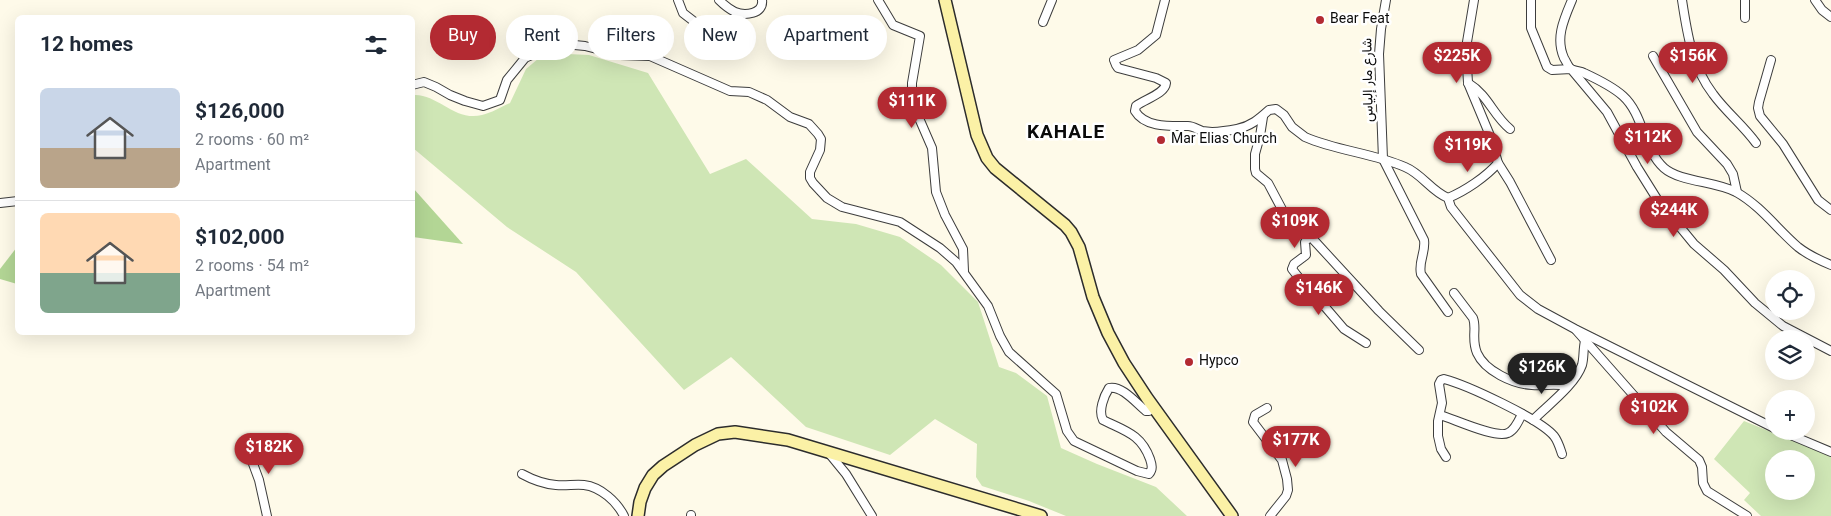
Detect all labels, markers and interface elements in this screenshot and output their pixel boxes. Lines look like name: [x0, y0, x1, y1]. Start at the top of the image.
place label: Bear Feat: [1330, 9, 1390, 31]
marker: Bear Feat: [1314, 14, 1326, 26]
chip: Buy: [430, 15, 496, 60]
chip: Rent: [506, 15, 578, 60]
chip: Filters: [588, 15, 674, 60]
chip: New: [684, 15, 756, 60]
chip: Apartment: [766, 15, 887, 60]
text: 12 homes: [40, 29, 133, 62]
icon: filters: [362, 31, 390, 59]
street label: شارع مار إلياس: [1357, 38, 1381, 122]
pin: $225K: [1422, 42, 1492, 84]
pin: $156K: [1658, 42, 1728, 84]
text: $225K: [1434, 45, 1480, 70]
text: $156K: [1670, 45, 1716, 70]
pin: $111K: [877, 86, 947, 129]
text: $111K: [889, 90, 935, 115]
text: $126,000: [195, 96, 285, 129]
icon: home: [80, 108, 140, 168]
district label: KAHALE: [1027, 119, 1105, 148]
pin: $112K: [1613, 122, 1683, 165]
text: $112K: [1625, 126, 1671, 151]
text: 2 rooms · 60 m²: [195, 129, 309, 154]
place label: Mar Elias Church: [1171, 129, 1277, 151]
pin: $119K: [1433, 130, 1503, 173]
marker: Mar Elias Church: [1155, 134, 1167, 146]
text: $119K: [1445, 134, 1491, 159]
text: Apartment: [195, 154, 271, 179]
pin: $244K: [1639, 196, 1709, 238]
text: $244K: [1651, 199, 1697, 224]
pin: $109K: [1260, 206, 1330, 249]
text: $109K: [1272, 210, 1318, 235]
text: $102,000: [195, 222, 285, 255]
icon: home: [80, 233, 140, 293]
text: 2 rooms · 54 m²: [195, 255, 309, 280]
map controls: [1765, 270, 1815, 500]
button: locate: [1765, 270, 1815, 320]
pin: $146K: [1284, 274, 1354, 316]
text: $146K: [1296, 277, 1342, 302]
text: Apartment: [195, 280, 271, 305]
button: layers: [1765, 330, 1815, 380]
place label: Hypco: [1199, 351, 1239, 373]
pin: $126K: [1507, 352, 1577, 395]
marker: Hypco: [1183, 356, 1195, 368]
text: $126K: [1519, 356, 1565, 381]
button: +: [1765, 390, 1815, 440]
pin: $102K: [1619, 392, 1689, 435]
text: $102K: [1631, 396, 1677, 421]
pin: $177K: [1261, 426, 1331, 468]
text: $177K: [1273, 429, 1319, 454]
pin: $182K: [234, 432, 304, 475]
text: $182K: [246, 436, 292, 461]
button: −: [1765, 450, 1815, 500]

